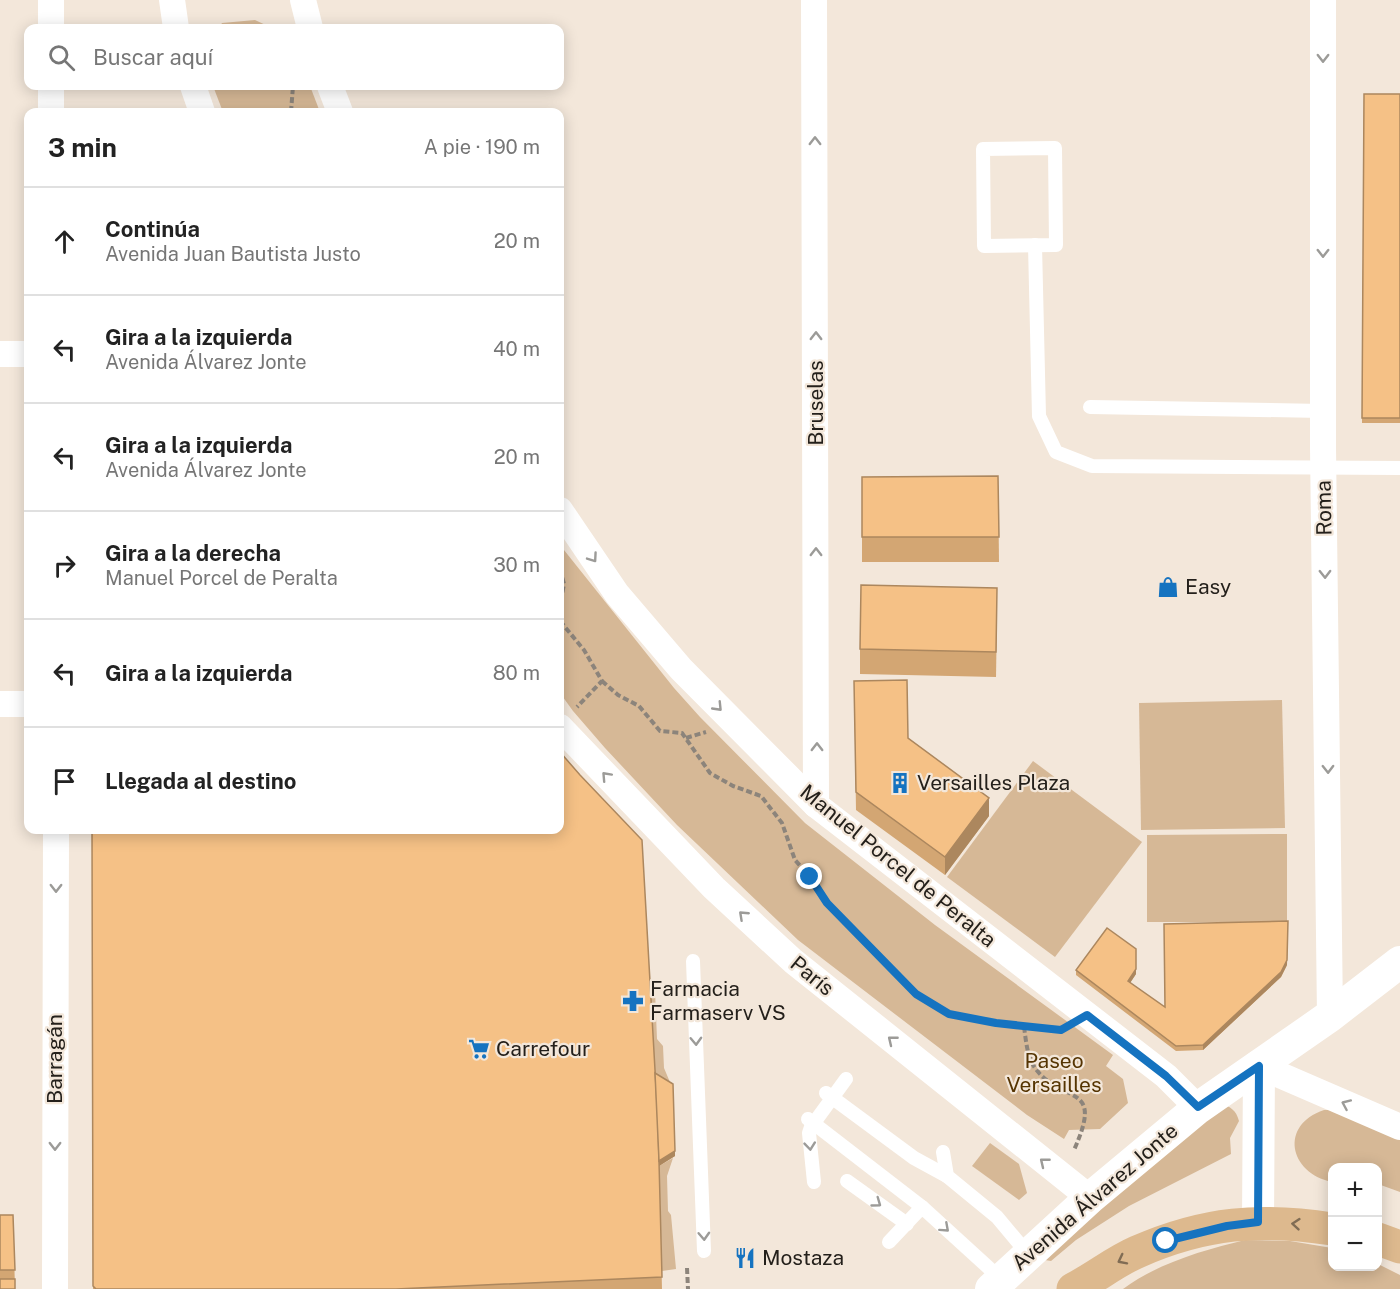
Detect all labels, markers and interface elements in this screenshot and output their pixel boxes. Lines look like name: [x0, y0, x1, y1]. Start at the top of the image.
search box: [24, 24, 564, 90]
icon: search: [45, 41, 78, 74]
text: Buscar aquí: [93, 44, 213, 70]
one-way arrow: [1317, 54, 1329, 63]
text: 3 min: [48, 132, 117, 163]
text: A pie · 190 m: [424, 135, 540, 159]
one-way arrow: [809, 136, 821, 145]
text: Continúa: [105, 216, 200, 242]
icon: ahead: [48, 225, 81, 258]
text: 20 m: [494, 229, 540, 253]
text: Avenida Juan Bautista Justo: [105, 242, 361, 266]
one-way arrow: [1317, 249, 1329, 258]
text: Gira a la izquierda: [105, 324, 292, 350]
one-way arrow: [809, 331, 822, 340]
icon: left: [48, 333, 81, 366]
text: 40 m: [493, 337, 540, 361]
text: Avenida Álvarez Jonte: [105, 350, 307, 374]
street label: Bruselas: [803, 360, 828, 446]
text: Gira a la izquierda: [105, 432, 292, 458]
icon: left: [48, 441, 81, 474]
text: 20 m: [494, 445, 540, 469]
text: Avenida Álvarez Jonte: [105, 458, 307, 482]
street label: Roma: [1311, 480, 1336, 536]
text: Gira a la derecha: [105, 540, 281, 566]
one-way arrow: [810, 547, 822, 556]
icon: right: [48, 549, 81, 582]
one-way arrow: [586, 552, 597, 563]
text: 30 m: [493, 553, 540, 577]
text: Manuel Porcel de Peralta: [105, 566, 338, 590]
one-way arrow: [1319, 570, 1331, 579]
place label: Easy: [1185, 574, 1231, 599]
shop icon: Easy: [1156, 575, 1180, 599]
icon: left: [48, 657, 81, 690]
text: Gira a la izquierda: [105, 660, 292, 686]
text: 80 m: [493, 661, 540, 685]
one-way arrow: [711, 700, 722, 711]
one-way arrow: [811, 742, 823, 751]
icon: arrive: [48, 765, 81, 798]
one-way arrow: [1322, 765, 1334, 774]
text: Llegada al destino: [105, 768, 296, 794]
place label: Versailles Plaza: [917, 770, 1070, 795]
building icon: Versailles Plaza: [888, 771, 912, 795]
one-way arrow: [602, 772, 613, 782]
street label: Manuel Porcel de Peralta: [795, 779, 1001, 952]
route end: [796, 863, 822, 889]
one-way arrow: [50, 883, 62, 892]
one-way arrow: [739, 911, 750, 922]
street label: París: [786, 951, 839, 1001]
place label: Farmacia Farmaserv VS: [650, 976, 786, 1025]
pharmacy icon: Farmacia Farmaserv VS: [621, 989, 645, 1013]
street label: Barragán: [42, 1014, 67, 1104]
place label: Carrefour: [496, 1036, 590, 1061]
one-way arrow: [689, 1036, 702, 1045]
one-way arrow: [888, 1036, 899, 1047]
supermarket icon: Carrefour: [467, 1037, 491, 1061]
park label: Paseo Versailles: [1006, 1048, 1102, 1097]
one-way arrow: [1342, 1099, 1353, 1111]
street label: Avenida Álvarez Jonte: [1007, 1118, 1183, 1275]
one-way arrow: [49, 1141, 61, 1150]
one-way arrow: [803, 1141, 816, 1150]
one-way arrow: [1040, 1158, 1051, 1169]
map controls: [1328, 1163, 1382, 1271]
button: +: [1328, 1163, 1382, 1217]
one-way arrow: [871, 1195, 882, 1206]
button: −: [1328, 1217, 1382, 1271]
one-way arrow: [1291, 1218, 1300, 1231]
one-way arrow: [938, 1221, 949, 1232]
route start: [1152, 1227, 1178, 1253]
one-way arrow: [697, 1231, 710, 1240]
place label: Mostaza: [762, 1245, 844, 1270]
restaurant icon: Mostaza: [733, 1246, 757, 1270]
one-way arrow: [1118, 1253, 1128, 1264]

